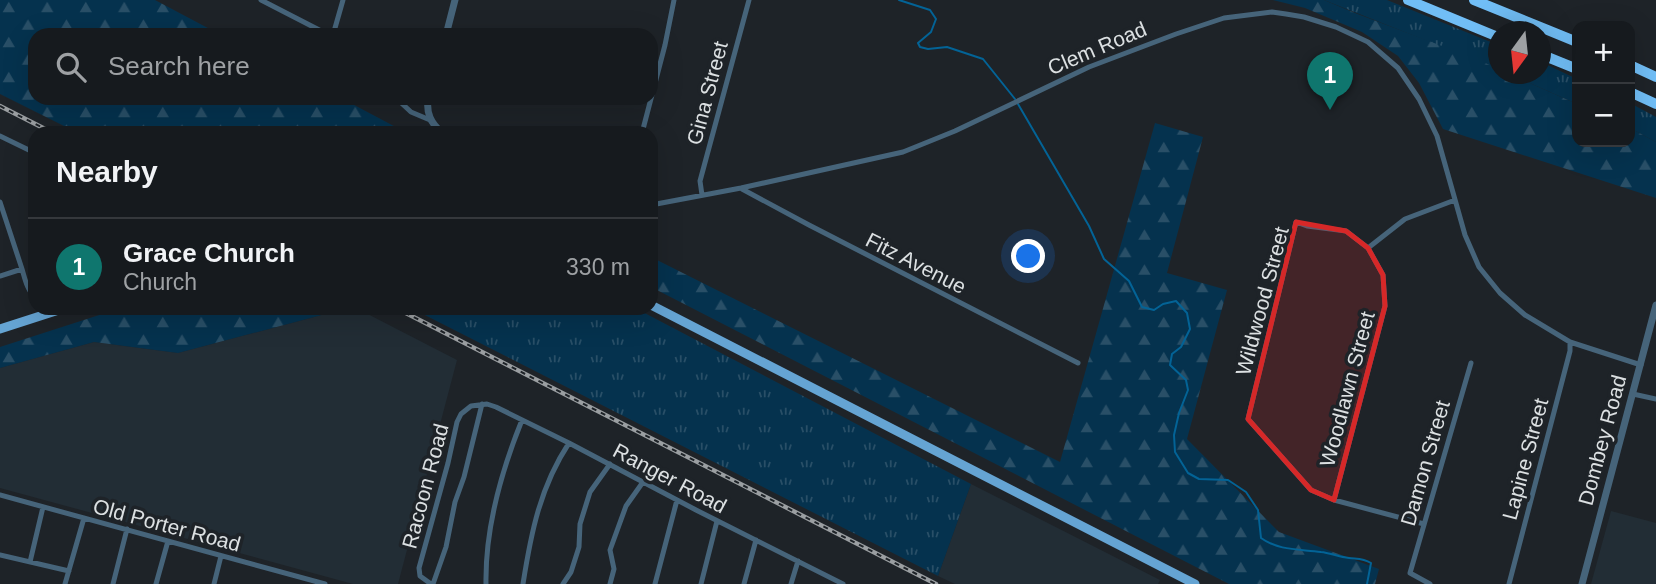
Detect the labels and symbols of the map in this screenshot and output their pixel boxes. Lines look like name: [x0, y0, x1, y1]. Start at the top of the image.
street label: Clem Road: [1044, 17, 1150, 79]
north arrow: [1488, 21, 1551, 84]
street label: Gina Street: [682, 39, 732, 147]
pin: 1: [1307, 52, 1353, 110]
street label: Wildwood Street: [1231, 224, 1293, 378]
street label: Fitz Avenue: [862, 228, 970, 298]
your location: [1011, 239, 1045, 273]
street label: Woodlawn Street: [1315, 309, 1379, 469]
street label: Dombey Road: [1574, 372, 1630, 508]
street label: Lapine Street: [1498, 396, 1552, 522]
street label: Damon Street: [1396, 397, 1454, 528]
street label: Racoon Road: [397, 421, 453, 551]
street label: Ranger Road: [609, 439, 731, 517]
street label: Old Porter Road: [91, 494, 243, 556]

